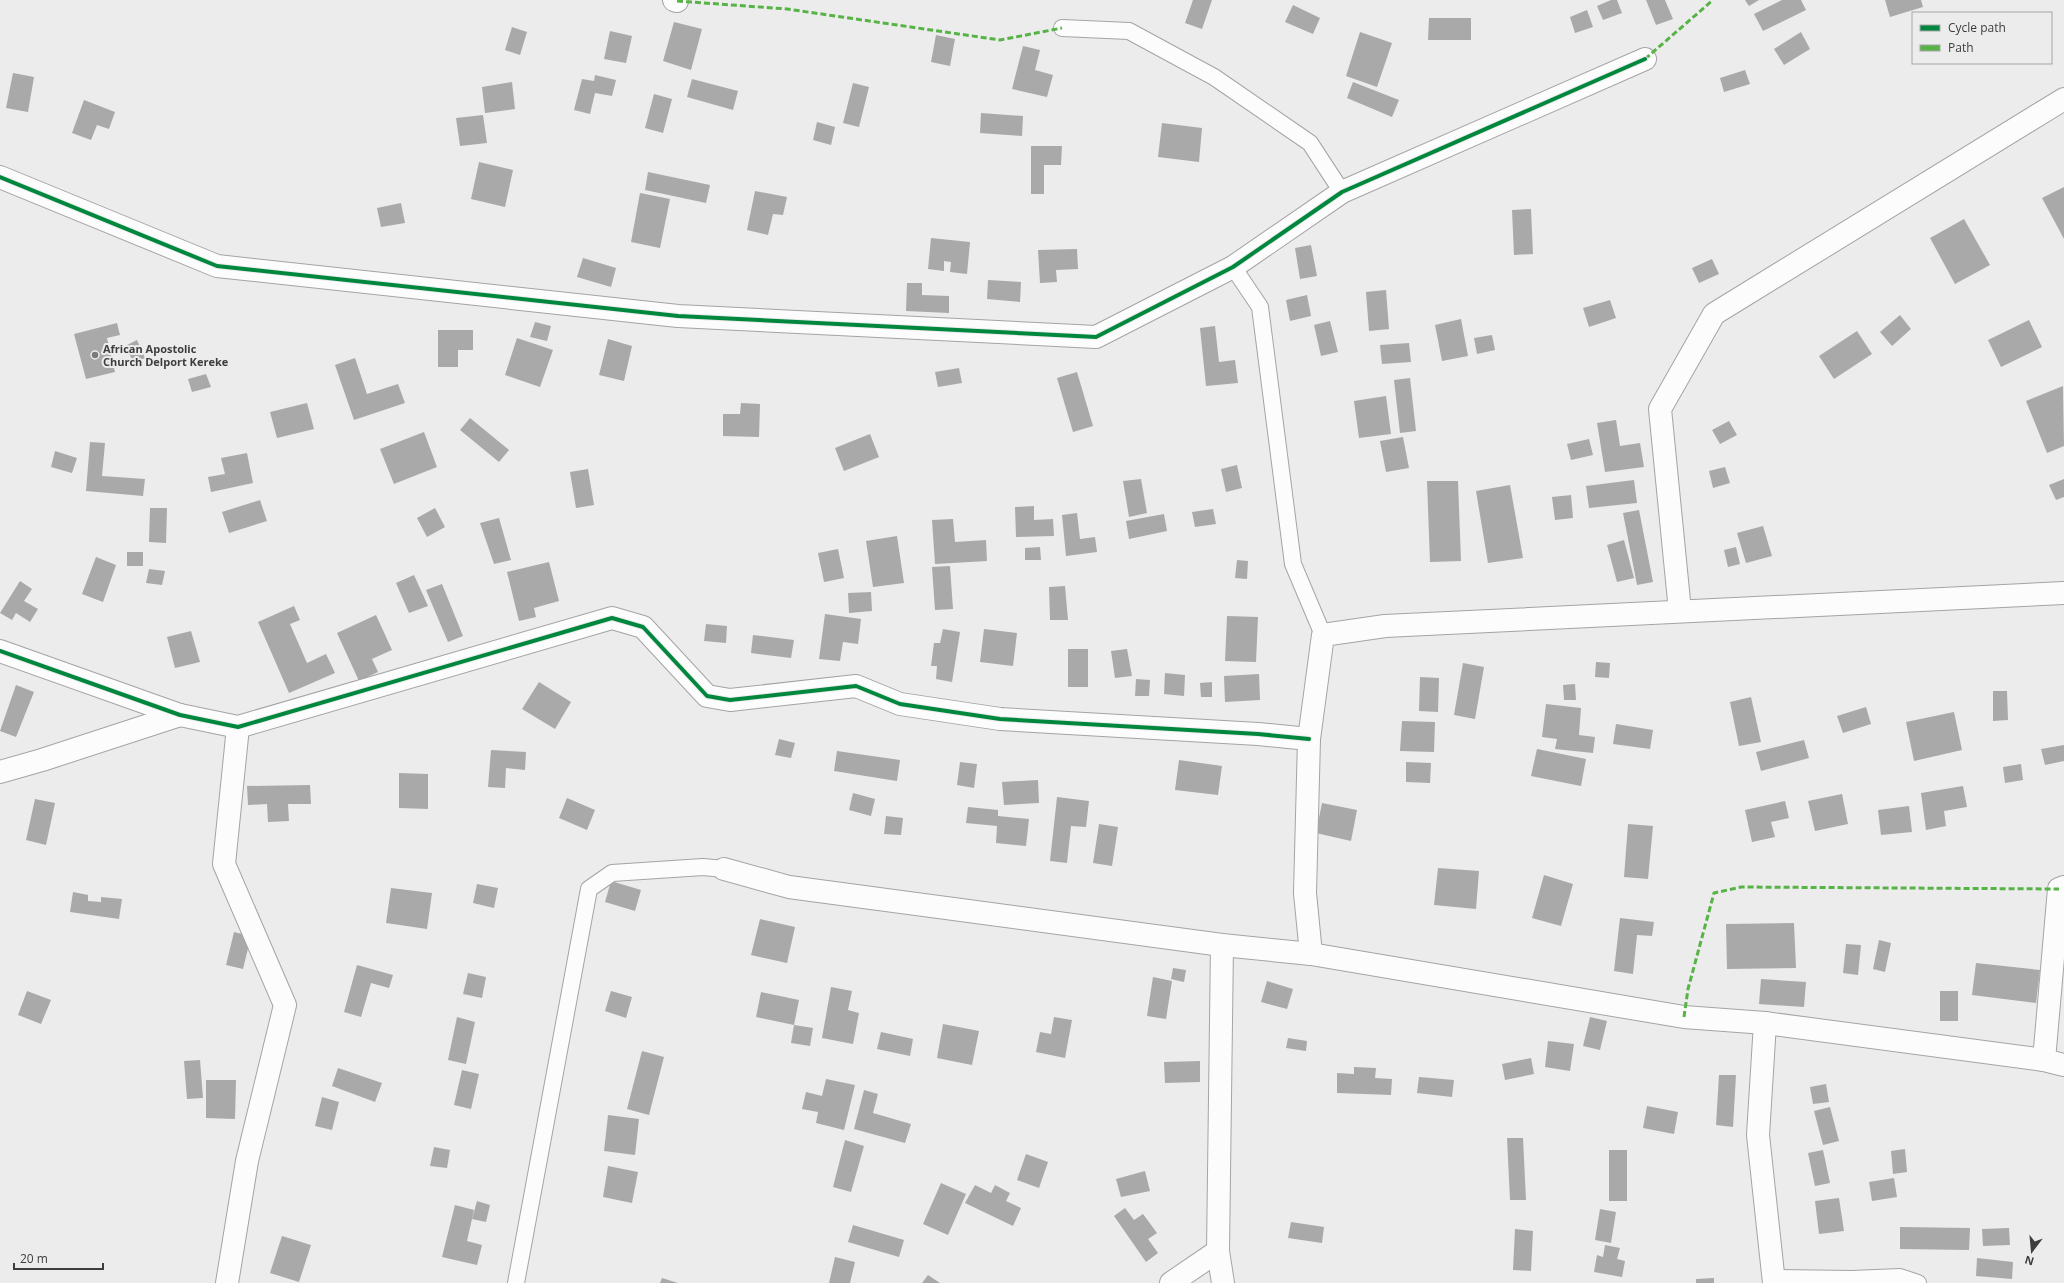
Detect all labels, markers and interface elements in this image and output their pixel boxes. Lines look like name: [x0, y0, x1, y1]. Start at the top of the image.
legend: [1912, 12, 2052, 64]
text: Cycle path: [1948, 19, 2006, 36]
text: Path: [1948, 39, 1974, 56]
place label: African Apostolic Church Delport Kereke: [103, 341, 229, 369]
marker: African Apostolic Church Delport Kereke: [90, 350, 100, 360]
north arrow: [2012, 1231, 2052, 1271]
scale bar: [14, 1245, 103, 1271]
text: 20 m: [20, 1250, 48, 1267]
text: N: [2023, 1253, 2035, 1270]

